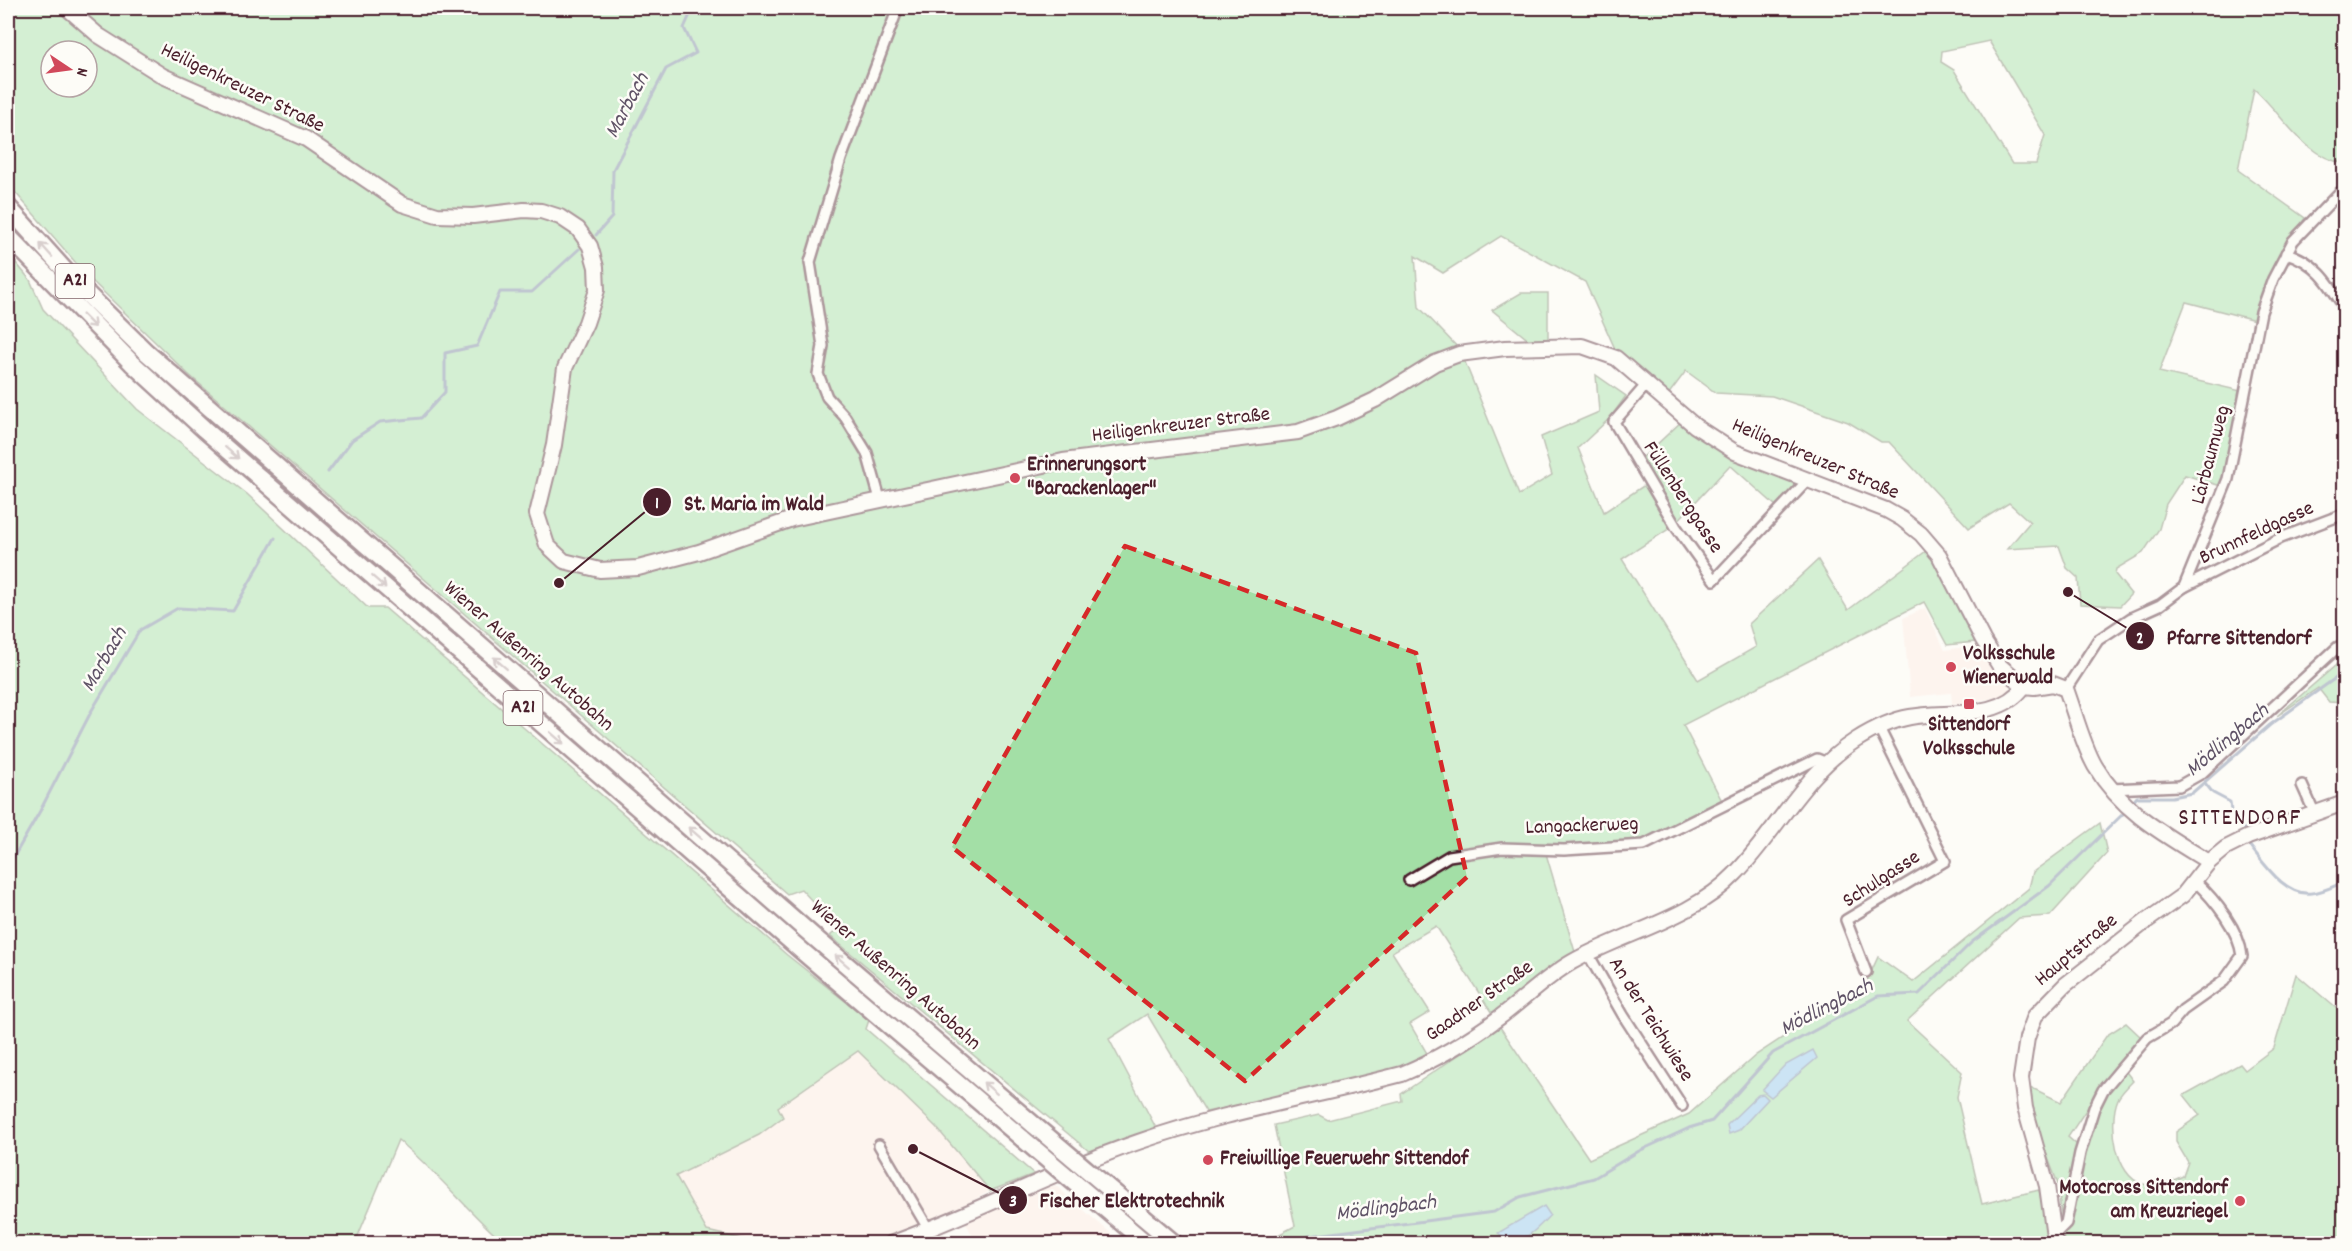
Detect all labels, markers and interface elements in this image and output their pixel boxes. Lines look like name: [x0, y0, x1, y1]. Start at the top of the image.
street label: Heiligenkreuzer Straße: [155, 36, 329, 142]
north arrow: [39, 39, 99, 99]
text: N: [69, 65, 93, 78]
water label: Marbach: [598, 67, 659, 144]
one-way arrow: [40, 243, 54, 258]
road number: A21: [56, 264, 94, 298]
one-way arrow: [81, 313, 96, 328]
street label: Heiligenkreuzer Straße: [1090, 400, 1272, 452]
street label: Lärbaumweg: [2184, 402, 2240, 508]
street label: Heiligenkreuzer Straße: [1727, 411, 1903, 509]
street label: Füllenberggasse: [1634, 436, 1730, 560]
one-way arrow: [224, 446, 239, 460]
place label: Erinnerungsort "Barackenlager": [1027, 451, 1156, 505]
marker: Erinnerungsort "Barackenlager": [1008, 471, 1022, 485]
callout: St. Maria im Wald: [642, 482, 836, 522]
text: St. Maria im Wald: [684, 490, 824, 521]
text: 1: [655, 492, 659, 517]
street label: Brunnfeldgasse: [2195, 494, 2319, 574]
street label: Wiener Außenring Autobahn: [436, 574, 620, 740]
one-way arrow: [371, 575, 386, 589]
callout: Pfarre Sittendorf: [2125, 616, 2324, 656]
water label: Marbach: [74, 621, 136, 698]
text: Pfarre Sittendorf: [2167, 624, 2313, 655]
text: 2: [2136, 627, 2144, 652]
place label: Volksschule Wienerwald: [1963, 640, 2055, 694]
one-way arrow: [493, 656, 508, 670]
marker: Volksschule Wienerwald: [1944, 660, 1958, 674]
road number: A21: [504, 691, 542, 725]
water label: Mödlingbach: [2179, 696, 2277, 785]
marker: Sittendorf Volksschule: [1962, 697, 1976, 711]
place label: Sittendorf Volksschule: [1923, 711, 2015, 765]
one-way arrow: [549, 731, 564, 745]
district label: SITTENDORF: [2178, 802, 2302, 836]
street label: Langackerweg: [1525, 810, 1639, 844]
one-way arrow: [688, 826, 703, 840]
street label: Schulgasse: [1837, 844, 1927, 916]
street label: Wiener Außenring Autobahn: [803, 893, 987, 1059]
street label: Hauptstraße: [2029, 907, 2125, 995]
street label: An der Teichwiese: [1600, 952, 1700, 1088]
one-way arrow: [835, 954, 850, 968]
street label: Gaadner Straße: [1420, 954, 1540, 1050]
water label: Mödlingbach: [1775, 971, 1880, 1045]
one-way arrow: [982, 1081, 998, 1094]
place label: Freiwillige Feuerwehr Sittendof: [1220, 1145, 1470, 1175]
marker: Freiwillige Feuerwehr Sittendof: [1201, 1153, 1215, 1167]
place label: Motocross Sittendorf am Kreuzriegel: [2059, 1174, 2230, 1228]
callout: Fischer Elektrotechnik: [998, 1180, 1237, 1220]
text: Fischer Elektrotechnik: [1040, 1187, 1224, 1218]
water label: Mödlingbach: [1334, 1187, 1439, 1231]
text: 3: [1009, 1190, 1017, 1215]
marker: Motocross Sittendorf am Kreuzriegel: [2233, 1194, 2247, 1208]

